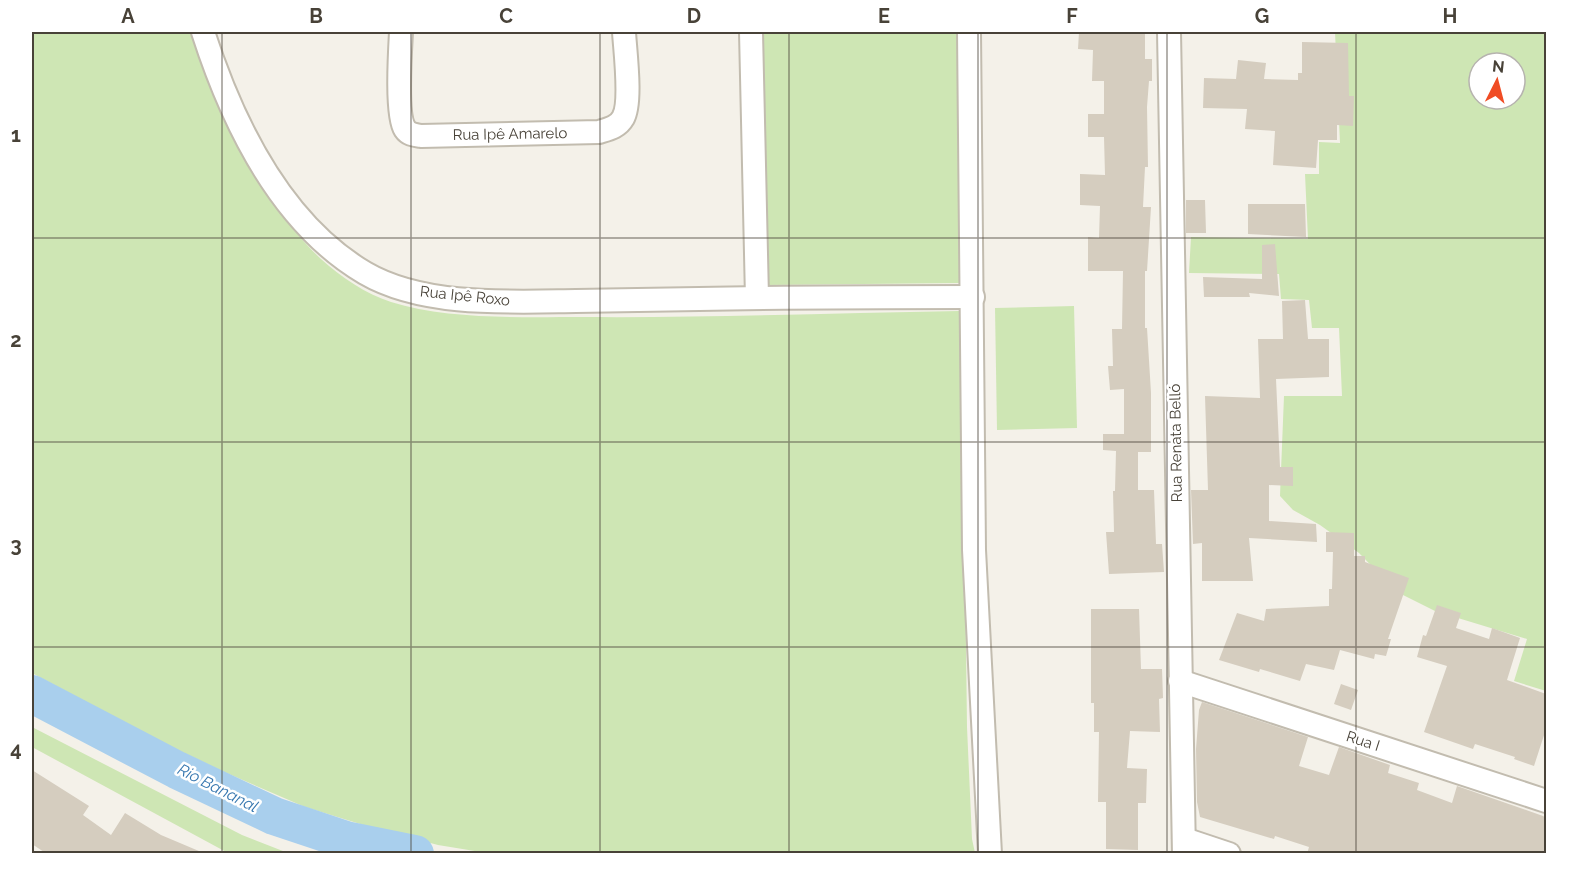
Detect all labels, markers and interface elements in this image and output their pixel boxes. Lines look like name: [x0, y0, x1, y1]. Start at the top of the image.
text: A: [121, 4, 135, 28]
text: B: [309, 4, 323, 28]
text: C: [499, 4, 513, 28]
text: D: [687, 4, 701, 28]
text: E: [878, 4, 890, 28]
text: F: [1066, 4, 1078, 28]
text: G: [1255, 4, 1269, 28]
text: H: [1443, 4, 1457, 28]
north arrow: [1467, 51, 1527, 111]
text: N: [1491, 56, 1506, 77]
text: 1: [11, 123, 21, 147]
street label: Rua Ipê Amarelo: [453, 124, 568, 144]
street label: Rua Ipê Roxo: [419, 282, 511, 310]
text: 2: [10, 328, 22, 352]
street label: Rua Renata Belló: [1166, 383, 1186, 503]
text: 3: [10, 533, 22, 557]
street label: Rua I: [1344, 727, 1382, 755]
text: 4: [10, 737, 22, 761]
water label: Rio Bananal: [175, 760, 261, 816]

